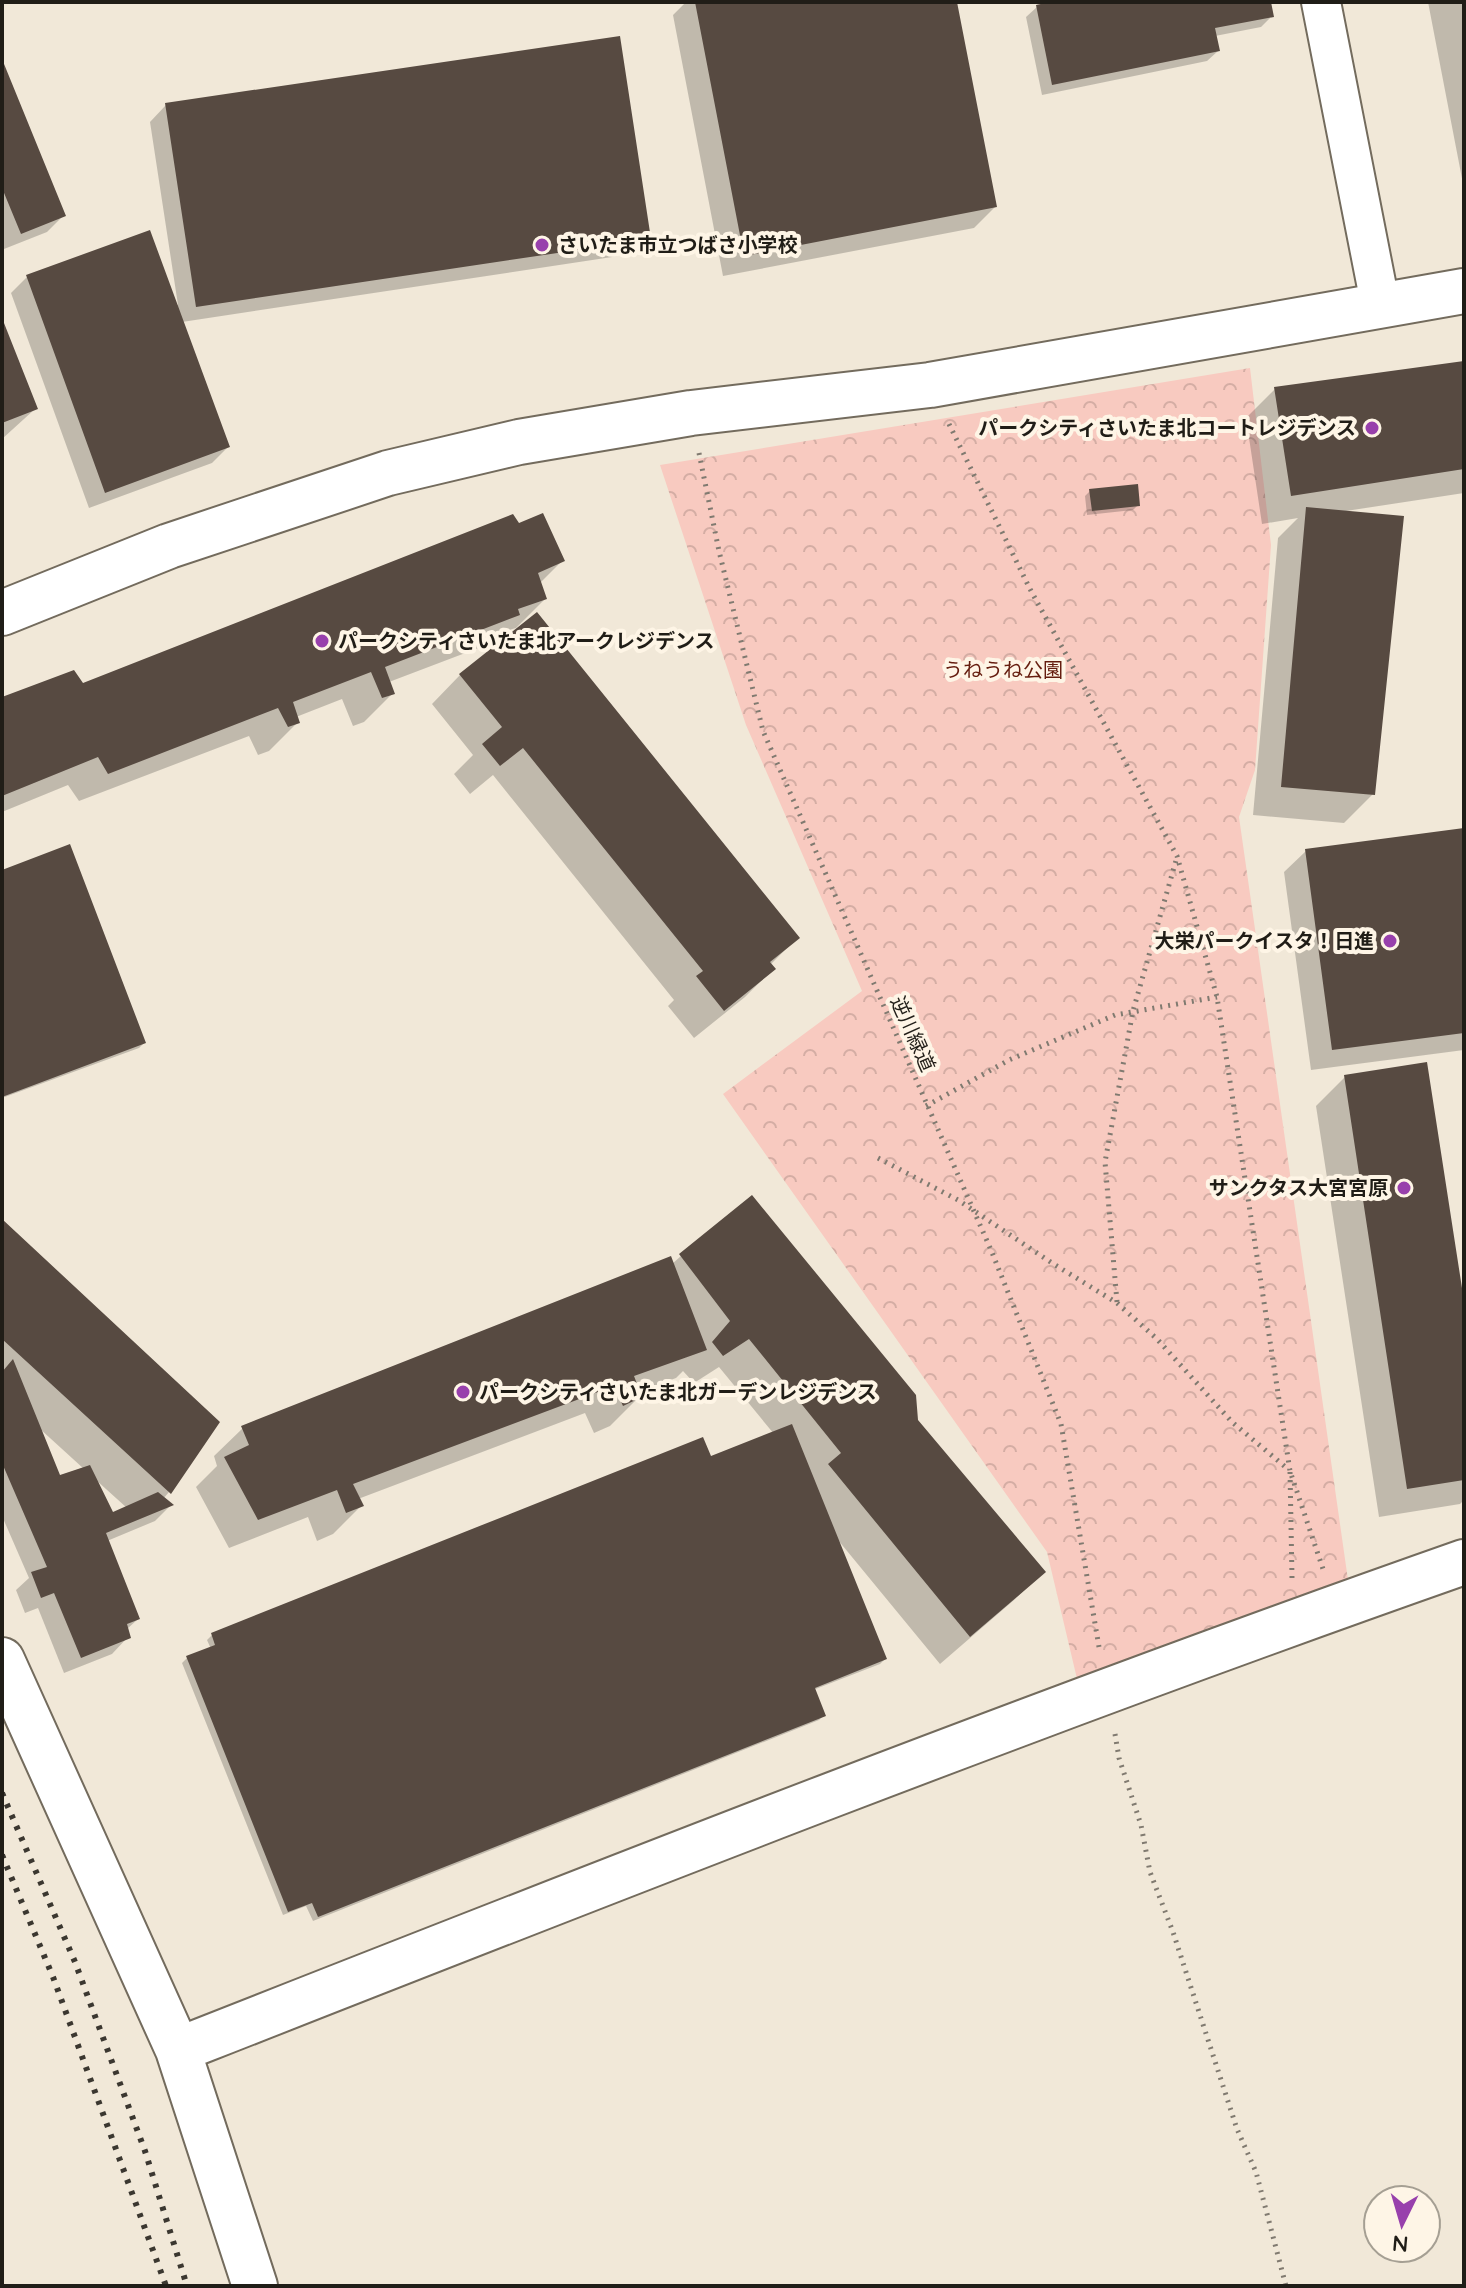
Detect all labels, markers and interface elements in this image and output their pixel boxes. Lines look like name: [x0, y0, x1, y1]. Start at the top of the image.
place label: さいたま市立つばさ小学校: [558, 232, 797, 257]
marker: さいたま市立つばさ小学校: [533, 236, 551, 254]
place label: パークシティさいたま北コートレジデンス: [978, 415, 1356, 440]
marker: パークシティさいたま北コートレジデンス: [1363, 419, 1381, 437]
place label: パークシティさいたま北アークレジデンス: [338, 628, 715, 653]
marker: パークシティさいたま北アークレジデンス: [313, 632, 331, 650]
park label: うねうね公園: [943, 657, 1063, 682]
place label: 大栄パークイスタ！日進: [1155, 928, 1374, 953]
marker: 大栄パークイスタ！日進: [1381, 932, 1399, 950]
street label: 逆川緑道: [886, 992, 941, 1075]
place label: サンクタス大宮宮原: [1209, 1175, 1388, 1200]
marker: サンクタス大宮宮原: [1395, 1179, 1413, 1197]
place label: パークシティさいたま北ガーデンレジデンス: [479, 1379, 877, 1404]
marker: パークシティさいたま北ガーデンレジデンス: [454, 1383, 472, 1401]
north arrow: [1362, 2184, 1442, 2264]
text: N: [1391, 2229, 1410, 2259]

